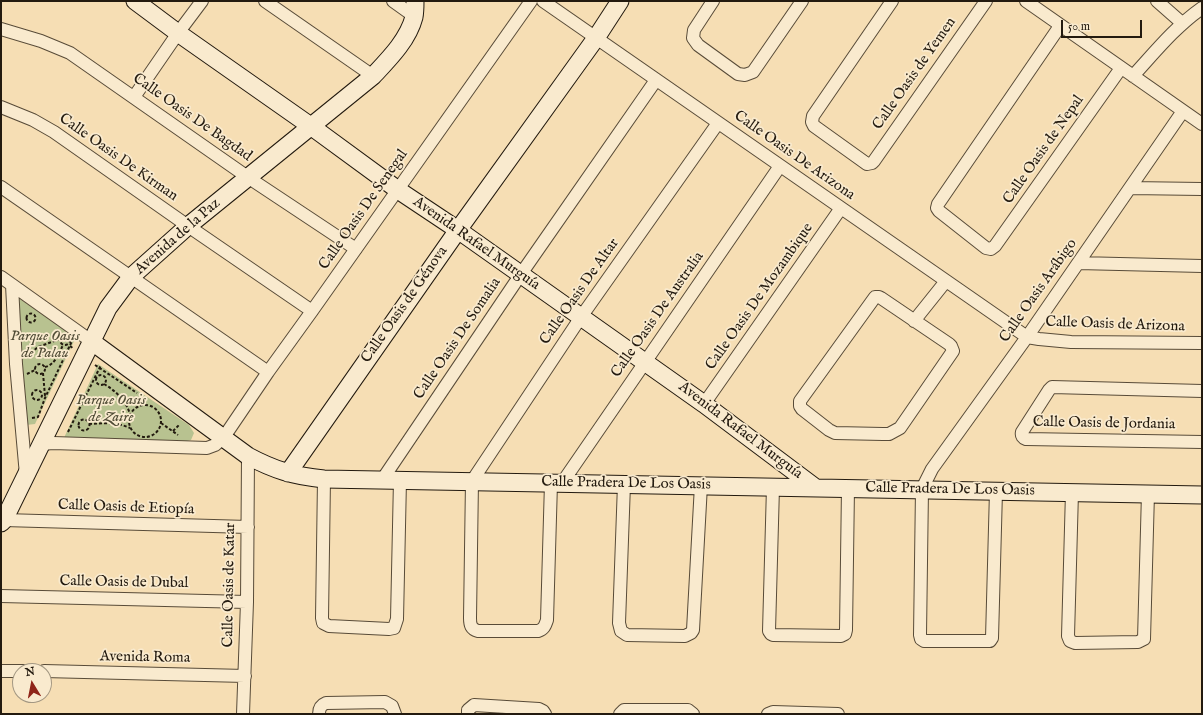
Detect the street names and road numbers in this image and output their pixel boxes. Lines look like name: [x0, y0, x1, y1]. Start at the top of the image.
street label: Calle Oasis de Yemen: [869, 14, 961, 134]
street label: Calle Oasis De Bagdad: [129, 70, 255, 166]
street label: Calle Oasis de Nepal: [1000, 92, 1088, 208]
street label: Calle Oasis De Arizona: [730, 107, 858, 205]
street label: Calle Oasis De Kirman: [55, 110, 181, 206]
street label: Calle Oasis De Senegal: [316, 146, 412, 274]
street label: Avenida Rafael Murguía: [409, 193, 543, 295]
street label: Avenida de la Paz: [132, 195, 224, 279]
street label: Calle Oasis De Mozambique: [702, 220, 818, 374]
street label: Calle Oasis De Altar: [537, 235, 623, 349]
street label: Calle Oasis Arábigo: [996, 236, 1082, 346]
street label: Calle Oasis de Génova: [358, 243, 452, 367]
street label: Calle Oasis De Australia: [608, 249, 708, 381]
street label: Calle Oasis De Somalia: [411, 275, 505, 403]
street label: Calle Oasis de Arizona: [1045, 314, 1185, 336]
street label: Avenida Rafael Murguía: [674, 378, 806, 484]
street label: Calle Oasis de Jordania: [1033, 414, 1175, 434]
street label: Calle Pradera De Los Oasis: [541, 474, 711, 494]
street label: Calle Pradera De Los Oasis: [865, 480, 1035, 500]
street label: Calle Oasis de Etiopía: [57, 497, 195, 519]
street label: Calle Oasis de Katar: [220, 522, 240, 648]
street label: Calle Oasis de Dubal: [59, 573, 189, 593]
street label: Avenida Roma: [100, 648, 190, 668]

